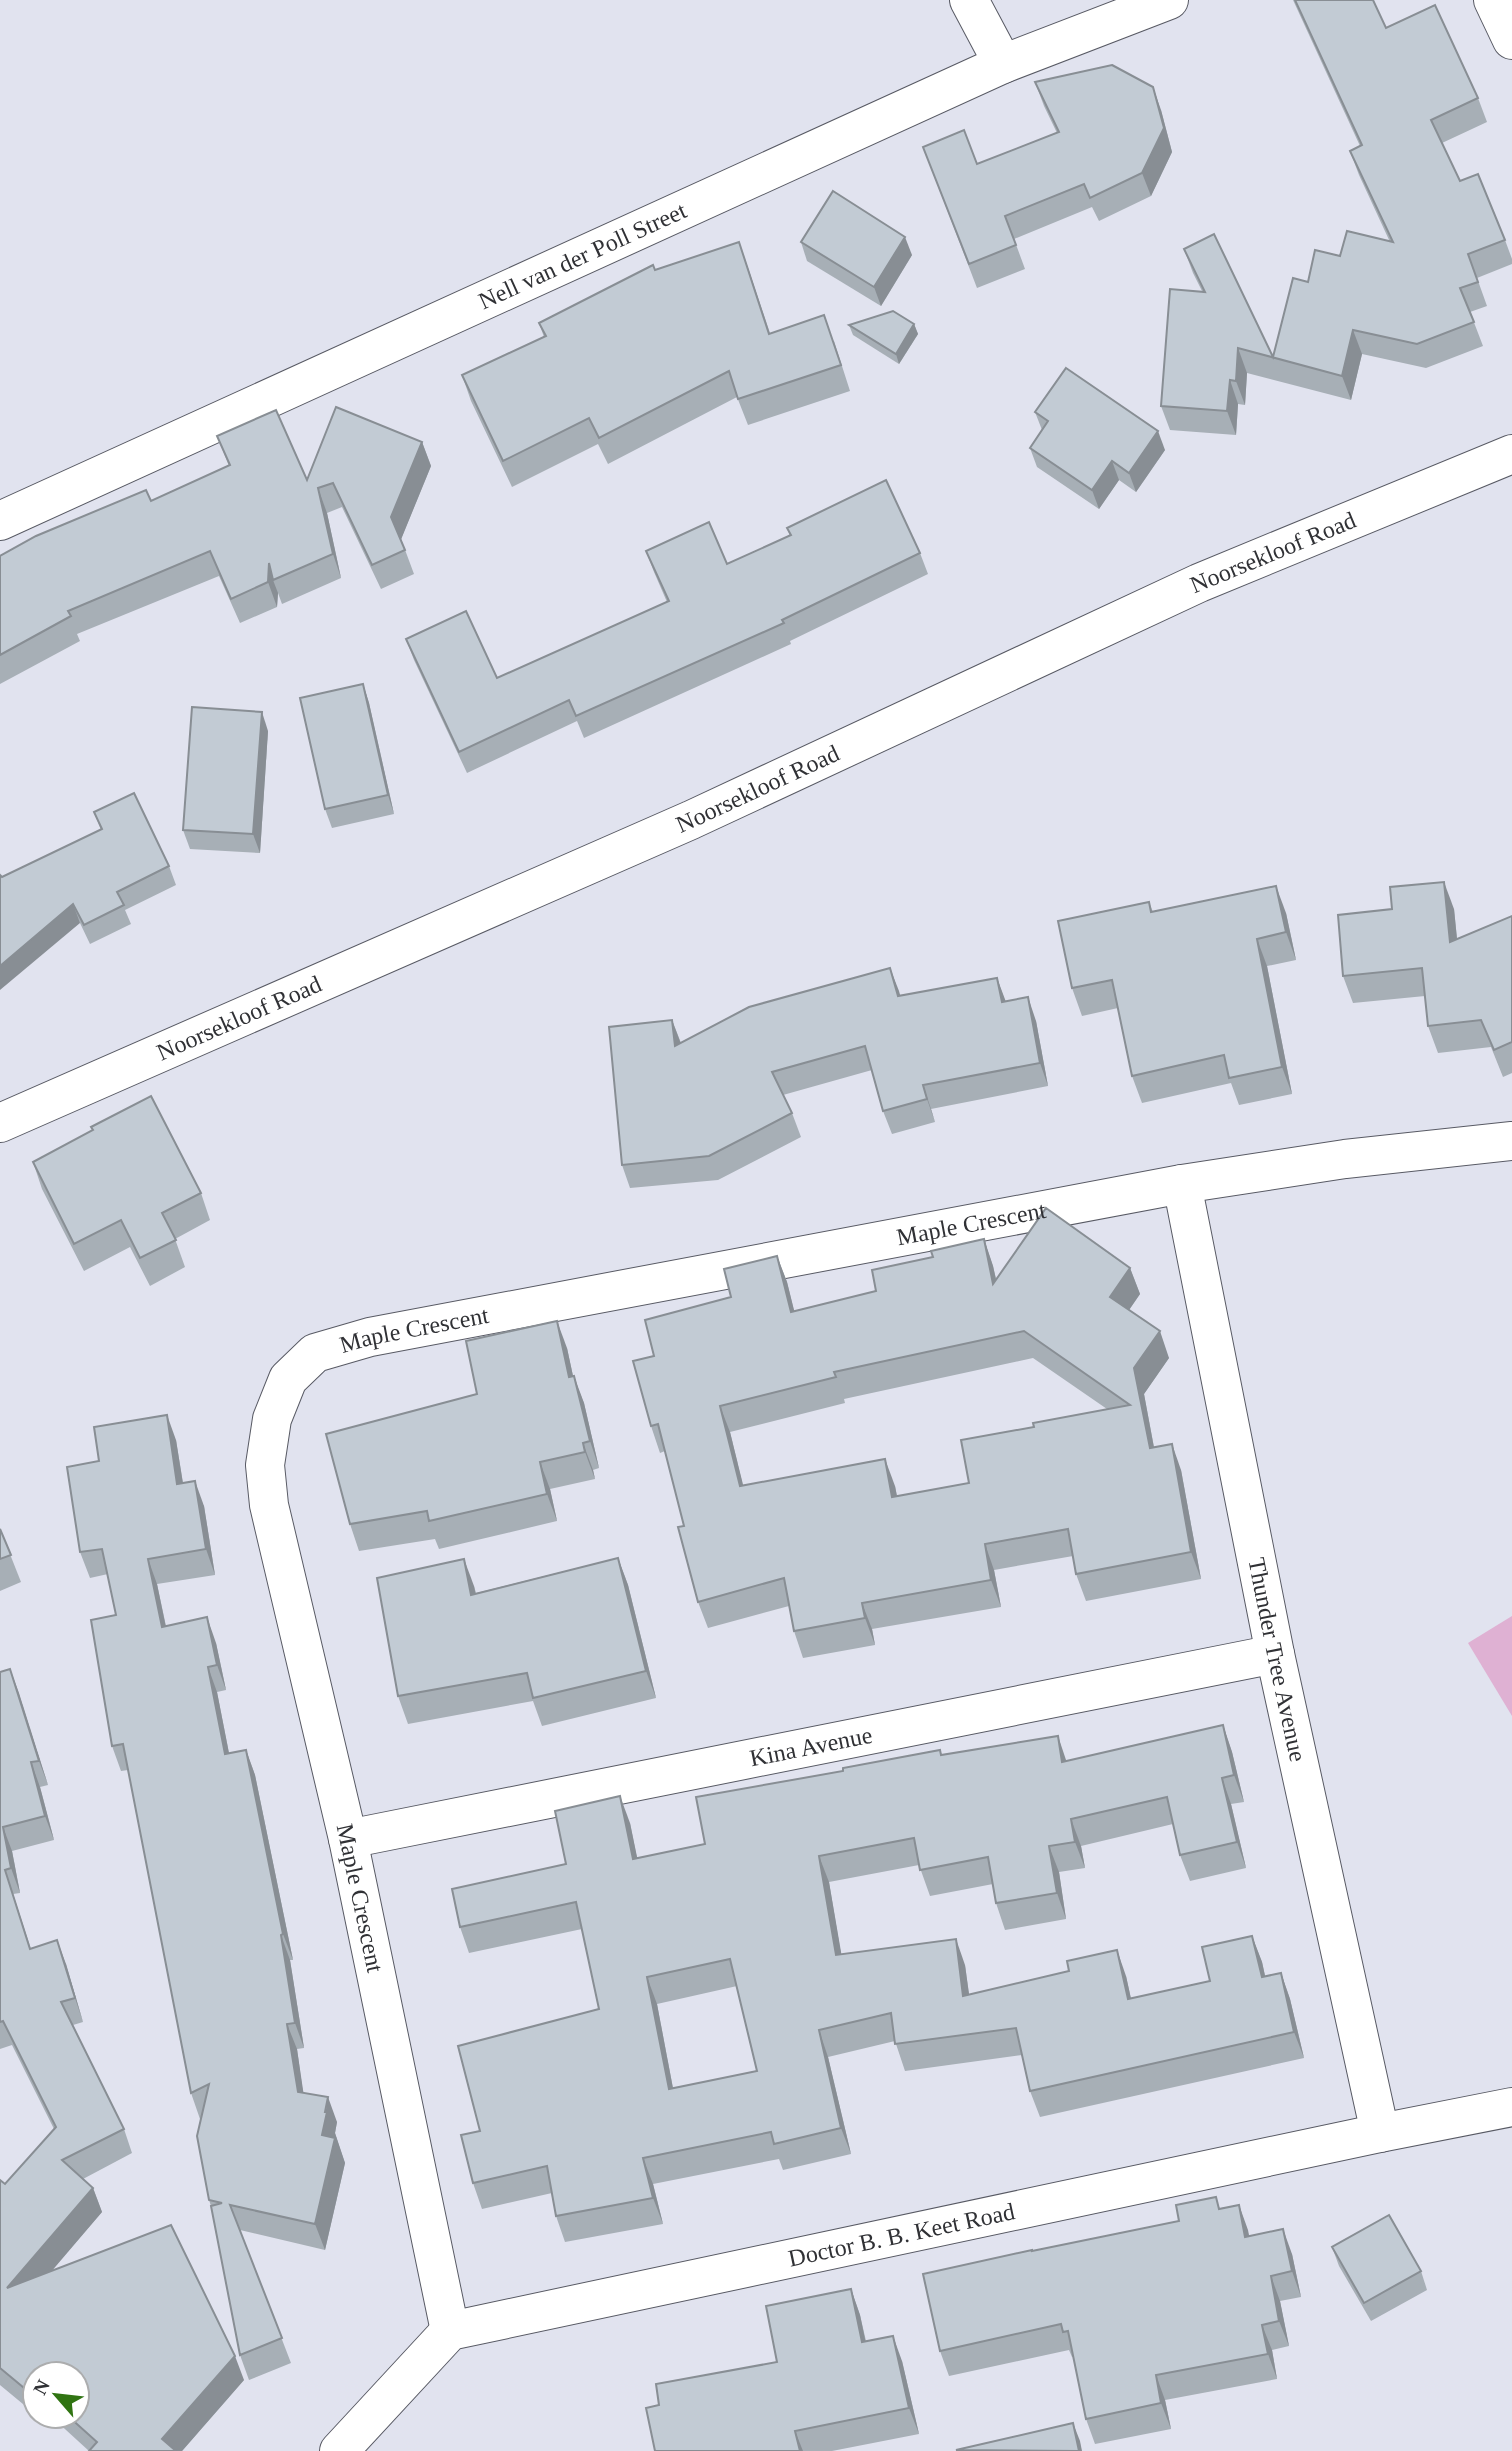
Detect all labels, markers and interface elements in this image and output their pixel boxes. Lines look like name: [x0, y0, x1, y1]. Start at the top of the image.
street label: Nell van der Poll Street: [474, 197, 691, 314]
street label: Noorsekloof Road: [1186, 507, 1360, 598]
street label: Noorsekloof Road: [672, 740, 843, 838]
street label: Noorsekloof Road: [153, 971, 325, 1066]
street label: Maple Crescent: [894, 1197, 1048, 1251]
street label: Maple Crescent: [337, 1302, 491, 1358]
street label: Thunder Tree Avenue: [1243, 1555, 1311, 1764]
street label: Kina Avenue: [747, 1722, 874, 1772]
street label: Maple Crescent: [332, 1821, 389, 1975]
street label: Doctor B. B. Keet Road: [786, 2198, 1017, 2272]
north arrow: [21, 2360, 91, 2430]
text: N: [29, 2376, 54, 2398]

